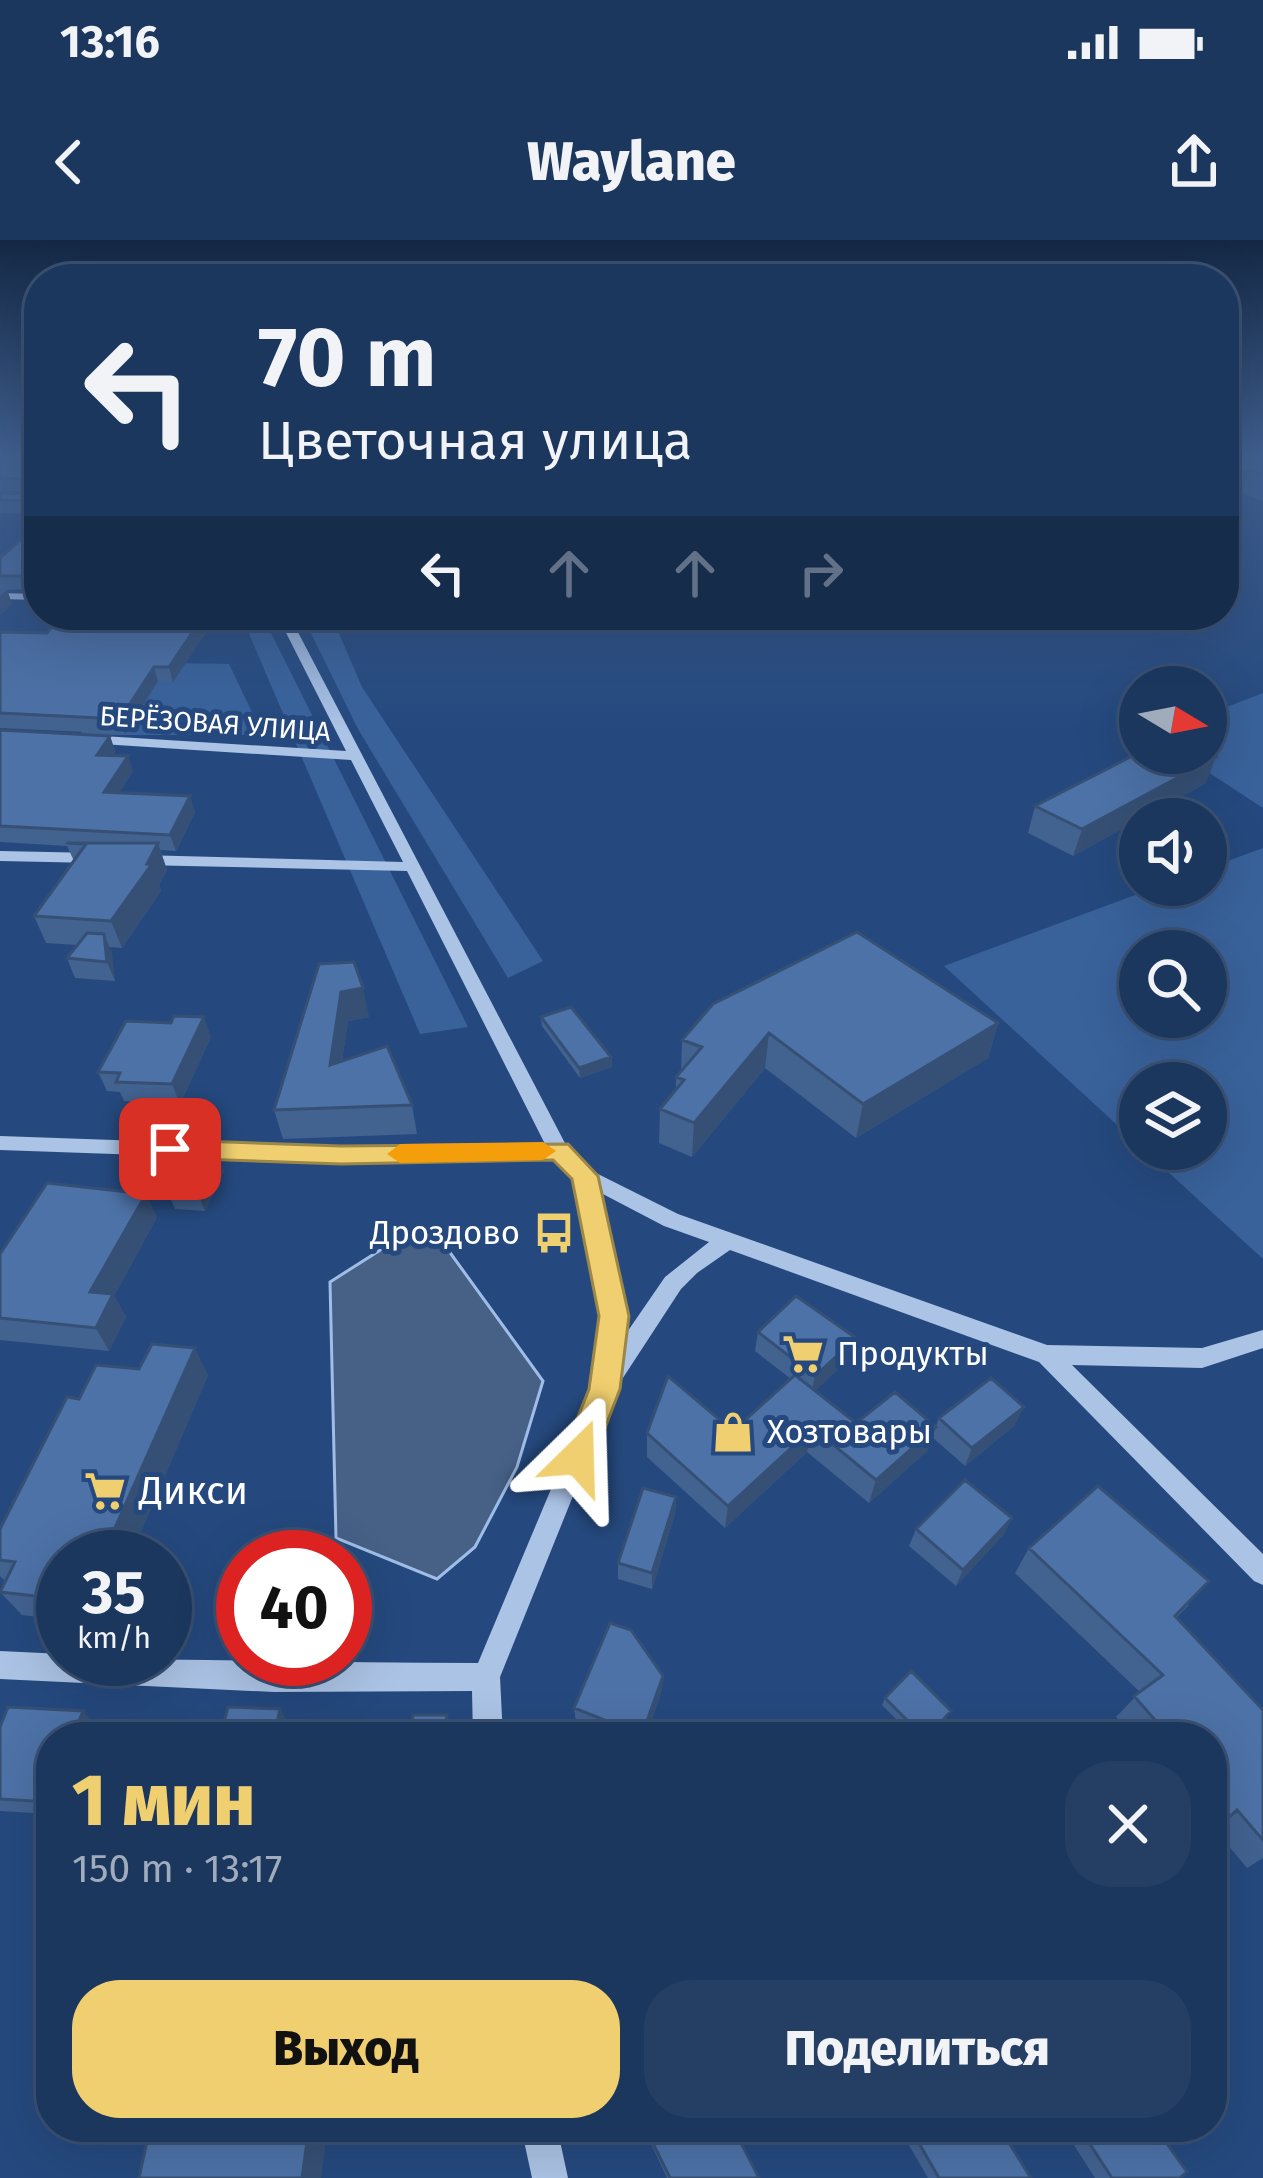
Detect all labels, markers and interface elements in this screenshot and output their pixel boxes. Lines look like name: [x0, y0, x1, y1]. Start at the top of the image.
text: 13:16: [60, 15, 160, 69]
icon: back: [36, 129, 102, 195]
icon: share: [1161, 129, 1227, 195]
text: Waylane: [527, 130, 736, 194]
text: 70 m: [258, 307, 436, 408]
icon: left: [60, 312, 216, 468]
text: Цветочная улица: [258, 409, 692, 473]
icon: left: [410, 540, 476, 606]
icon: ahead: [536, 540, 602, 606]
icon: ahead: [662, 540, 728, 606]
icon: right: [788, 540, 854, 606]
north arrow: [1119, 666, 1227, 774]
map controls: [1119, 666, 1227, 1170]
street label: БЕРЁЗОВАЯ УЛИЦА: [98, 700, 332, 748]
button: sound: [1119, 798, 1227, 906]
button: search: [1119, 930, 1227, 1038]
button: layers: [1119, 1062, 1227, 1170]
pin: [119, 1098, 221, 1200]
icon: arrive: [137, 1116, 203, 1182]
bus stop icon: Дроздово: [531, 1210, 577, 1256]
place label: Дроздово: [369, 1213, 520, 1253]
supermarket icon: Продукты: [780, 1331, 826, 1377]
place label: Продукты: [837, 1334, 989, 1374]
position arrow: [515, 1394, 641, 1520]
shop icon: Хозтовары: [710, 1409, 756, 1455]
place label: Хозтовары: [767, 1412, 932, 1452]
supermarket icon: Дикси: [82, 1468, 128, 1514]
place label: Дикси: [138, 1468, 248, 1514]
speed limit sign: 40: [216, 1530, 372, 1686]
text: 35: [82, 1557, 146, 1629]
text: km/h: [77, 1620, 151, 1656]
text: 1 мин: [72, 1758, 255, 1844]
button: close: [1065, 1761, 1191, 1887]
text: 150 m · 13:17: [72, 1846, 282, 1892]
button: Выход: [72, 1980, 620, 2118]
button: Поделиться: [644, 1980, 1191, 2118]

